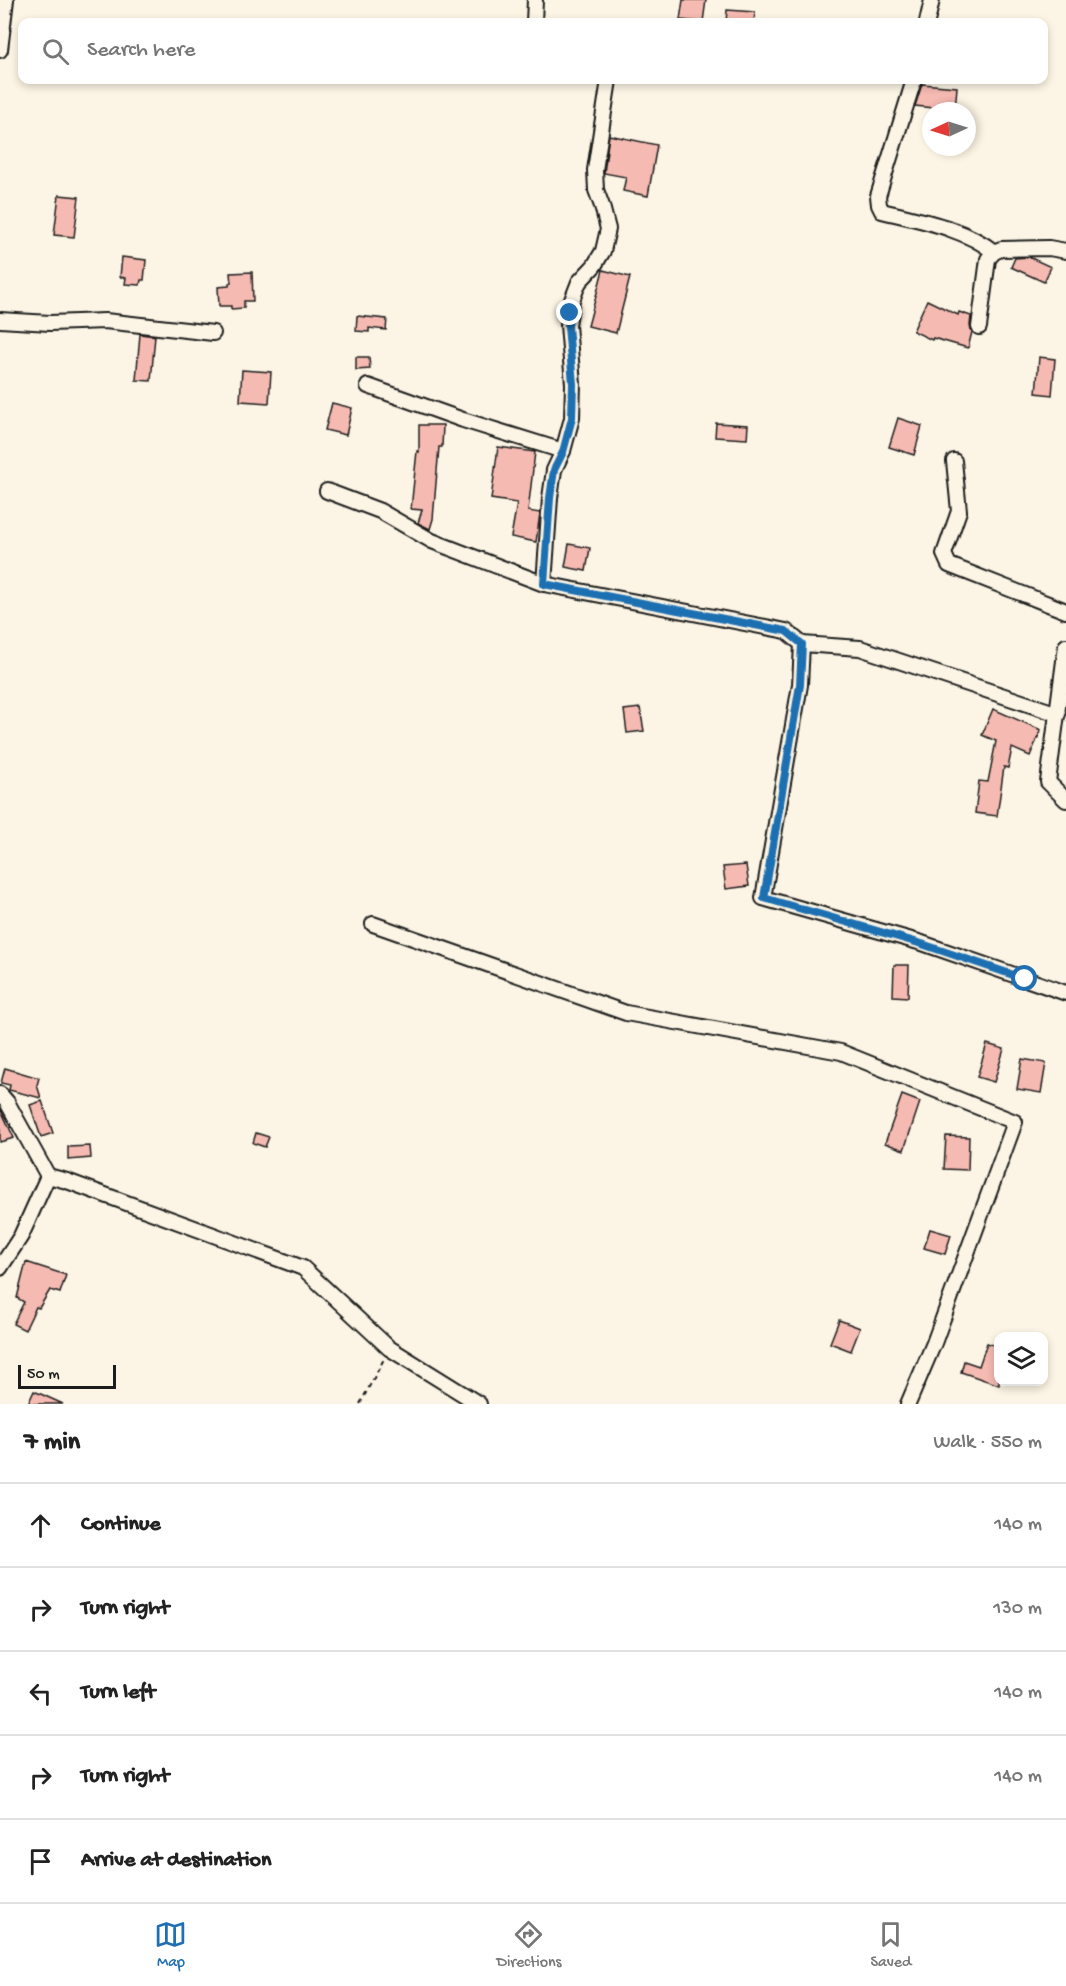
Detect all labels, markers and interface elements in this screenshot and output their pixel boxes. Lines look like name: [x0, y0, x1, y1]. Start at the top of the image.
search box: [18, 18, 1048, 84]
icon: search: [39, 35, 72, 68]
text: Search here: [87, 38, 195, 64]
north arrow: [922, 102, 976, 156]
route end: [556, 299, 582, 325]
route start: [1011, 965, 1037, 991]
map controls: [994, 1332, 1048, 1386]
button: layers: [994, 1332, 1048, 1386]
scale bar: [18, 1362, 116, 1390]
text: 50 m: [27, 1366, 60, 1385]
text: 7 min: [24, 1428, 80, 1459]
text: Walk · 550 m: [933, 1432, 1042, 1455]
icon: ahead: [24, 1509, 57, 1542]
text: Continue: [81, 1512, 161, 1538]
text: 140 m: [994, 1514, 1042, 1537]
icon: right: [24, 1593, 57, 1626]
text: Turn right: [81, 1596, 169, 1622]
text: 130 m: [993, 1598, 1042, 1621]
icon: left: [24, 1677, 57, 1710]
text: Turn left: [81, 1680, 155, 1706]
text: 140 m: [994, 1682, 1042, 1705]
icon: right: [24, 1761, 57, 1794]
text: Turn right: [81, 1764, 169, 1790]
text: 140 m: [994, 1766, 1042, 1789]
icon: arrive: [24, 1845, 57, 1878]
text: Arrive at destination: [81, 1848, 271, 1874]
tab: Map: [154, 1918, 187, 1973]
tab: Directions: [496, 1918, 562, 1973]
tab: Saved: [870, 1918, 911, 1973]

